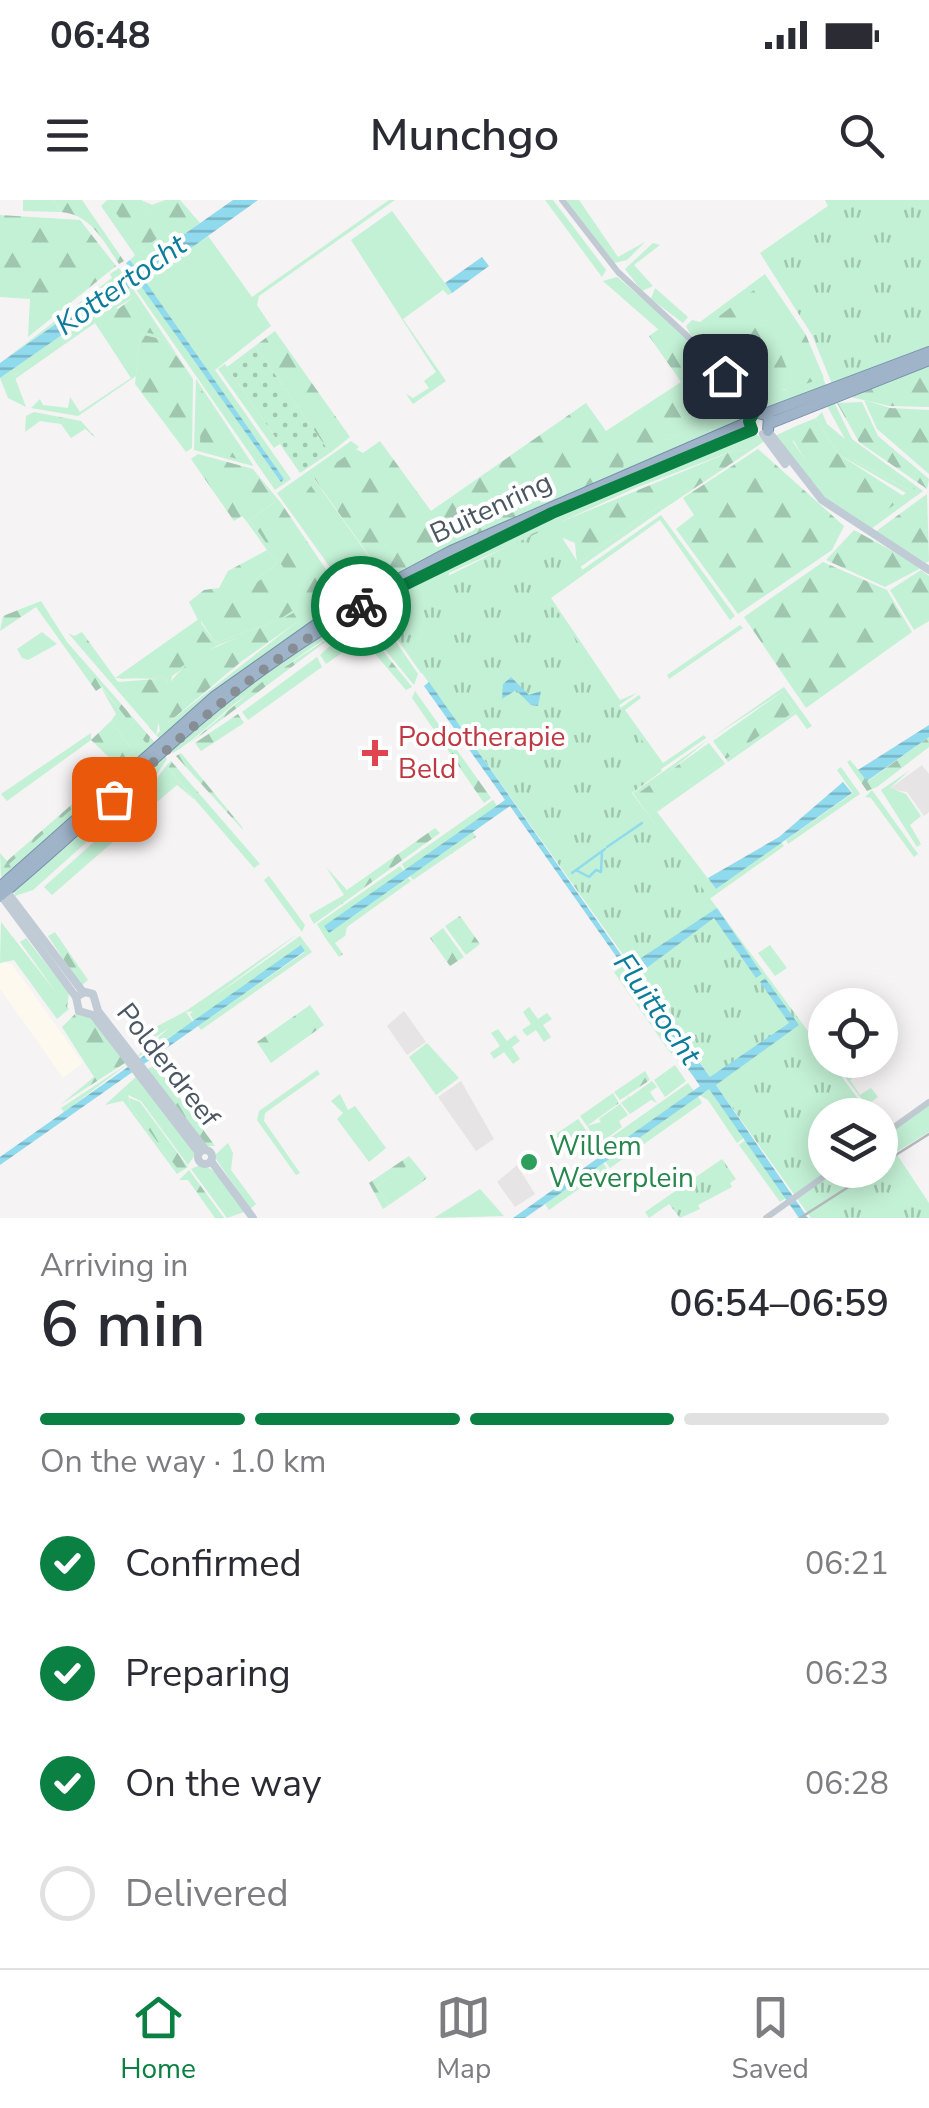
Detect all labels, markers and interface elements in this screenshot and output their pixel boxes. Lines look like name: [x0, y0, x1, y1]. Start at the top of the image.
text: 06:48: [50, 10, 151, 61]
text: Munchgo: [370, 105, 559, 166]
icon: menu: [40, 108, 95, 163]
icon: search: [834, 108, 889, 163]
water label: Kottertocht: [47, 224, 196, 345]
pin: [683, 334, 768, 419]
icon: home: [698, 349, 753, 404]
street label: Buitenring: [424, 463, 558, 553]
courier: [311, 556, 411, 656]
icon: bike: [334, 579, 389, 634]
place label: Podotherapie Beld: [398, 718, 565, 788]
marker: Podotherapie Beld: [362, 740, 388, 766]
pin: [72, 757, 157, 842]
icon: bag: [87, 772, 142, 827]
water label: Fluittocht: [604, 945, 711, 1074]
map controls: [808, 988, 898, 1188]
button: locate: [808, 988, 898, 1078]
street label: Polderdreef: [108, 995, 229, 1135]
button: layers: [808, 1098, 898, 1188]
place label: Willem Weverplein: [549, 1127, 694, 1197]
marker: Willem Weverplein: [518, 1151, 540, 1173]
text: Arriving in: [40, 1244, 188, 1287]
text: 06:54–06:59: [670, 1278, 889, 1329]
text: 6 min: [40, 1280, 206, 1369]
text: On the way · 1.0 km: [40, 1440, 326, 1483]
icon: check: [40, 1536, 95, 1591]
text: Confirmed: [125, 1538, 302, 1589]
text: 06:21: [805, 1542, 889, 1585]
icon: check: [40, 1646, 95, 1701]
text: Preparing: [125, 1648, 291, 1699]
text: 06:23: [805, 1652, 889, 1695]
icon: check: [40, 1756, 95, 1811]
text: On the way: [125, 1758, 321, 1809]
text: 06:28: [805, 1762, 889, 1805]
text: Delivered: [125, 1868, 289, 1919]
tab: Home: [120, 1990, 196, 2088]
tab: Map: [436, 1990, 491, 2088]
tab: Saved: [731, 1990, 809, 2088]

